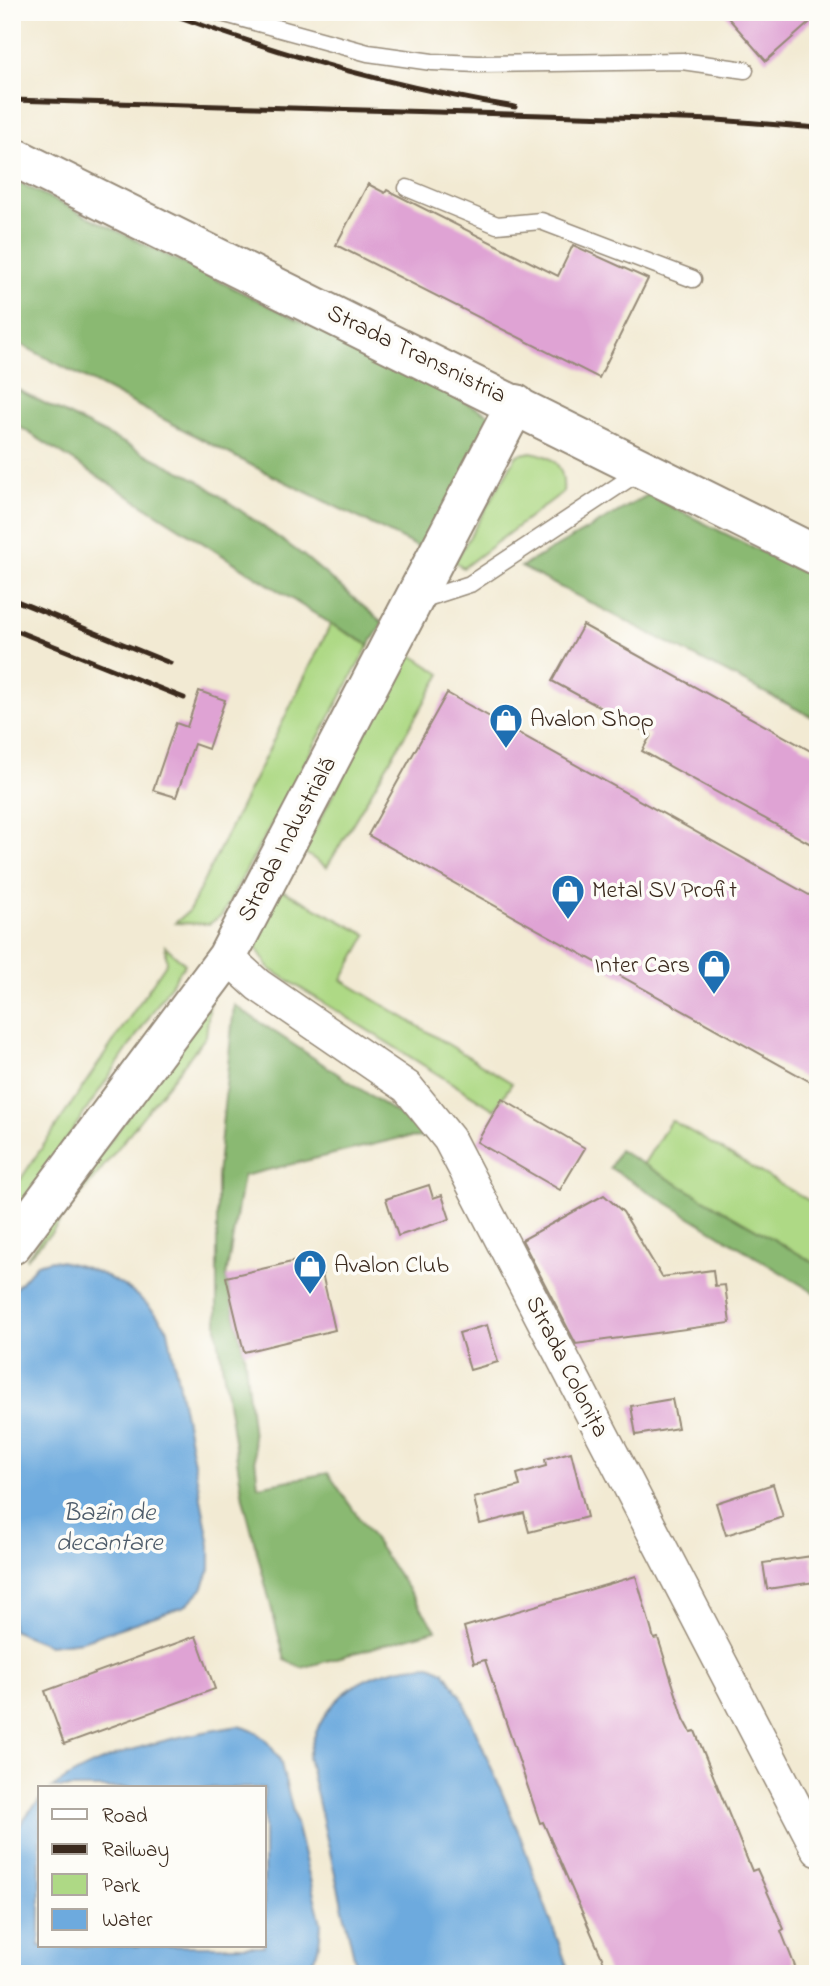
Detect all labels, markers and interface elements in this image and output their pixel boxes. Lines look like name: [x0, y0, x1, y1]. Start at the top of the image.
street label: Strada Transnistria: [320, 296, 512, 414]
shop icon: Avalon Shop: [487, 701, 525, 750]
place label: Avalon Shop: [530, 703, 654, 738]
street label: Strada Industrială: [230, 751, 346, 929]
shop icon: Metal SV Profit: [549, 872, 587, 921]
place label: Metal SV Profit: [592, 874, 737, 909]
shop icon: Inter Cars: [695, 947, 733, 996]
place label: Inter Cars: [594, 949, 690, 984]
shop icon: Avalon Club: [291, 1247, 329, 1296]
place label: Avalon Club: [334, 1249, 449, 1284]
street label: Strada Colonița: [515, 1290, 617, 1444]
water label: Bazin de decantare: [55, 1495, 164, 1563]
legend: [38, 1786, 266, 1948]
text: Road: [102, 1802, 148, 1832]
text: Railway: [102, 1836, 169, 1868]
text: Park: [102, 1872, 141, 1902]
text: Water: [102, 1906, 153, 1936]

